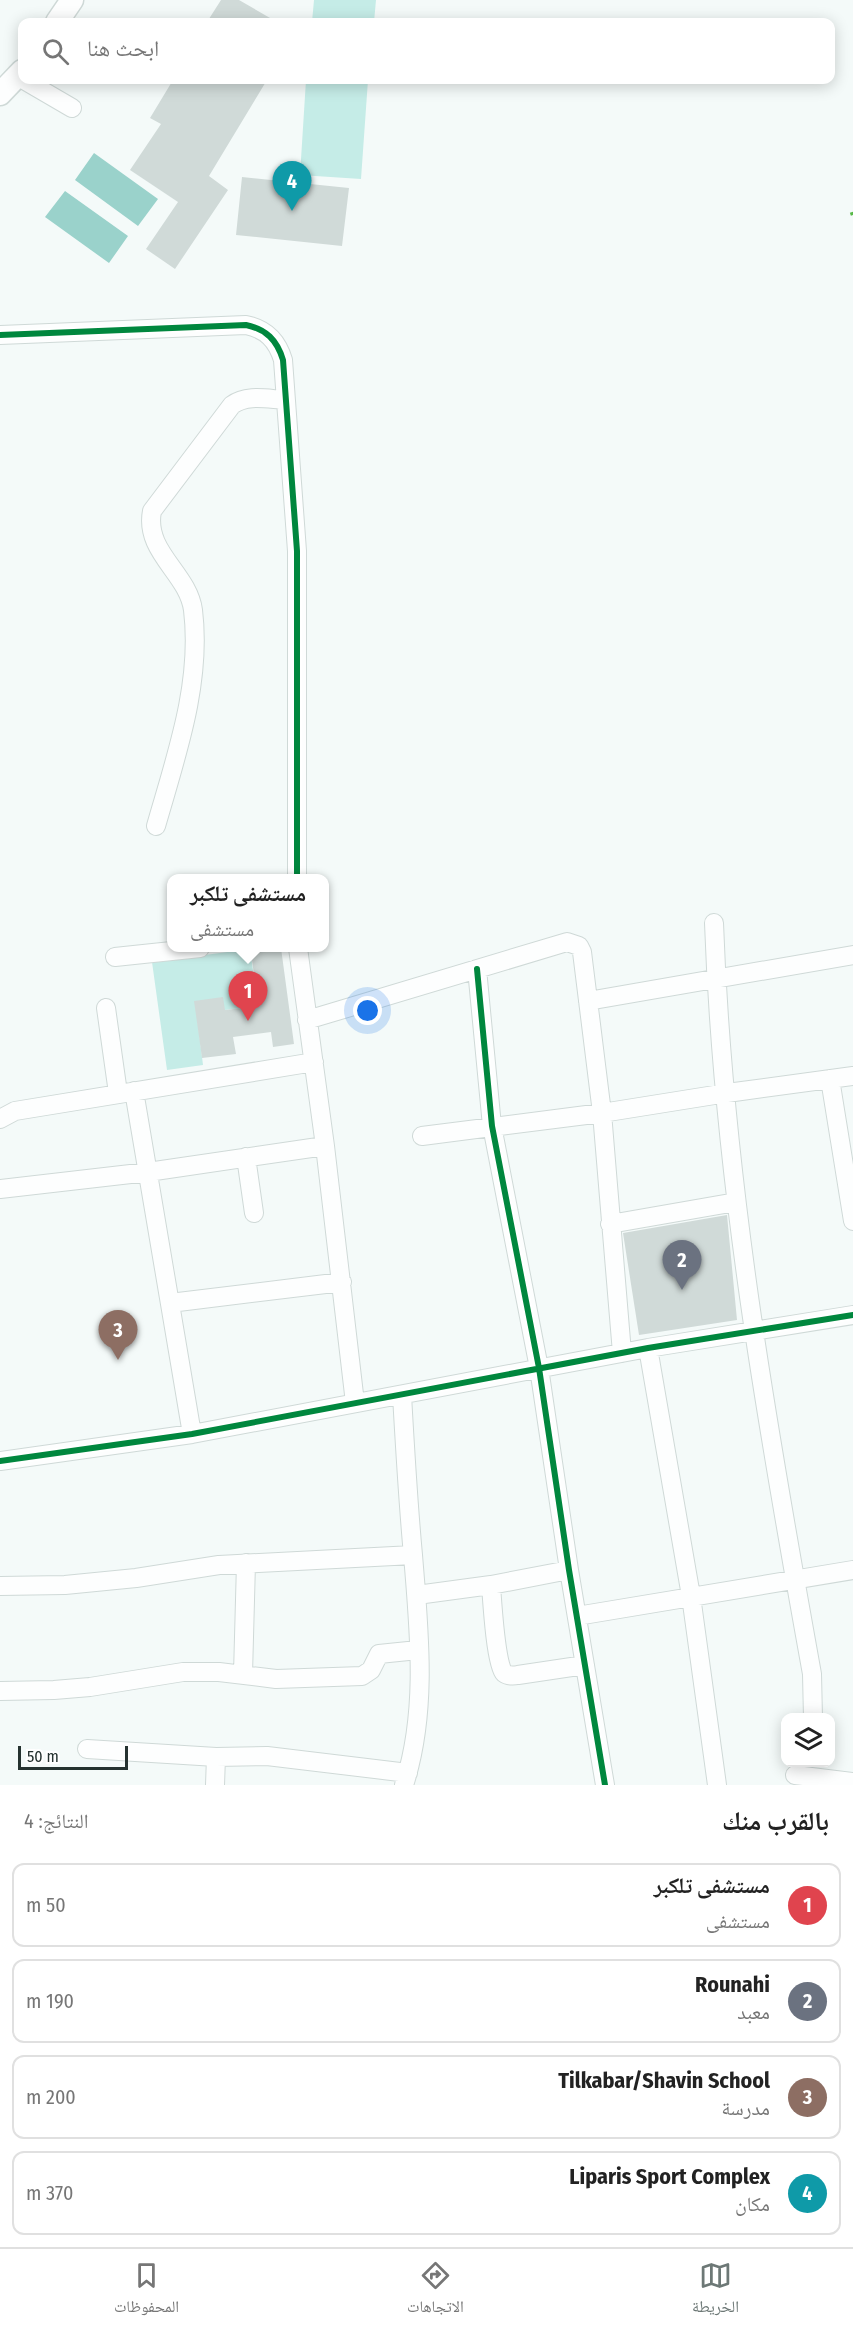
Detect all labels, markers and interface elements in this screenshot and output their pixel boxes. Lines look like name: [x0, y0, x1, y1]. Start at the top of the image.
search box: [18, 18, 835, 84]
icon: search: [39, 35, 72, 68]
text: ابحث هنا: [87, 35, 159, 62]
pin: 4: [272, 162, 312, 211]
popup: [167, 874, 329, 952]
text: مستشفى تلكبر: [190, 880, 306, 907]
text: مستشفى: [190, 917, 254, 941]
pin: 1: [228, 972, 268, 1021]
your location: [353, 996, 382, 1025]
pin: 2: [662, 1240, 702, 1290]
pin: 3: [98, 1310, 138, 1360]
map controls: [781, 1713, 835, 1767]
button: layers: [781, 1713, 835, 1767]
scale bar: [18, 1743, 128, 1770]
text: 50 m: [27, 1747, 59, 1766]
text: بالقرب منك: [722, 1806, 829, 1837]
text: النتائج: 4: [24, 1809, 89, 1833]
text: مستشفى تلكبر: [654, 1872, 770, 1899]
text: 50 m: [26, 1893, 66, 1917]
text: 1: [803, 1893, 812, 1917]
text: مستشفى: [706, 1909, 770, 1933]
text: Rounahi: [695, 1971, 770, 1998]
text: 190 m: [26, 1989, 74, 2013]
text: 2: [803, 1989, 812, 2013]
text: معبد: [737, 2000, 770, 2024]
text: Tilkabar/Shavin School: [558, 2067, 770, 2094]
text: 200 m: [26, 2085, 76, 2109]
text: 3: [803, 2085, 812, 2109]
text: مدرسة: [721, 2096, 770, 2120]
text: Liparis Sport Complex: [569, 2163, 770, 2190]
text: 370 m: [26, 2181, 73, 2205]
text: 4: [802, 2181, 813, 2205]
text: مكان: [735, 2192, 770, 2216]
tab: المحفوظات: [114, 2259, 179, 2322]
tab: الاتجاهات: [407, 2259, 464, 2322]
tab: الخريطة: [692, 2259, 739, 2322]

